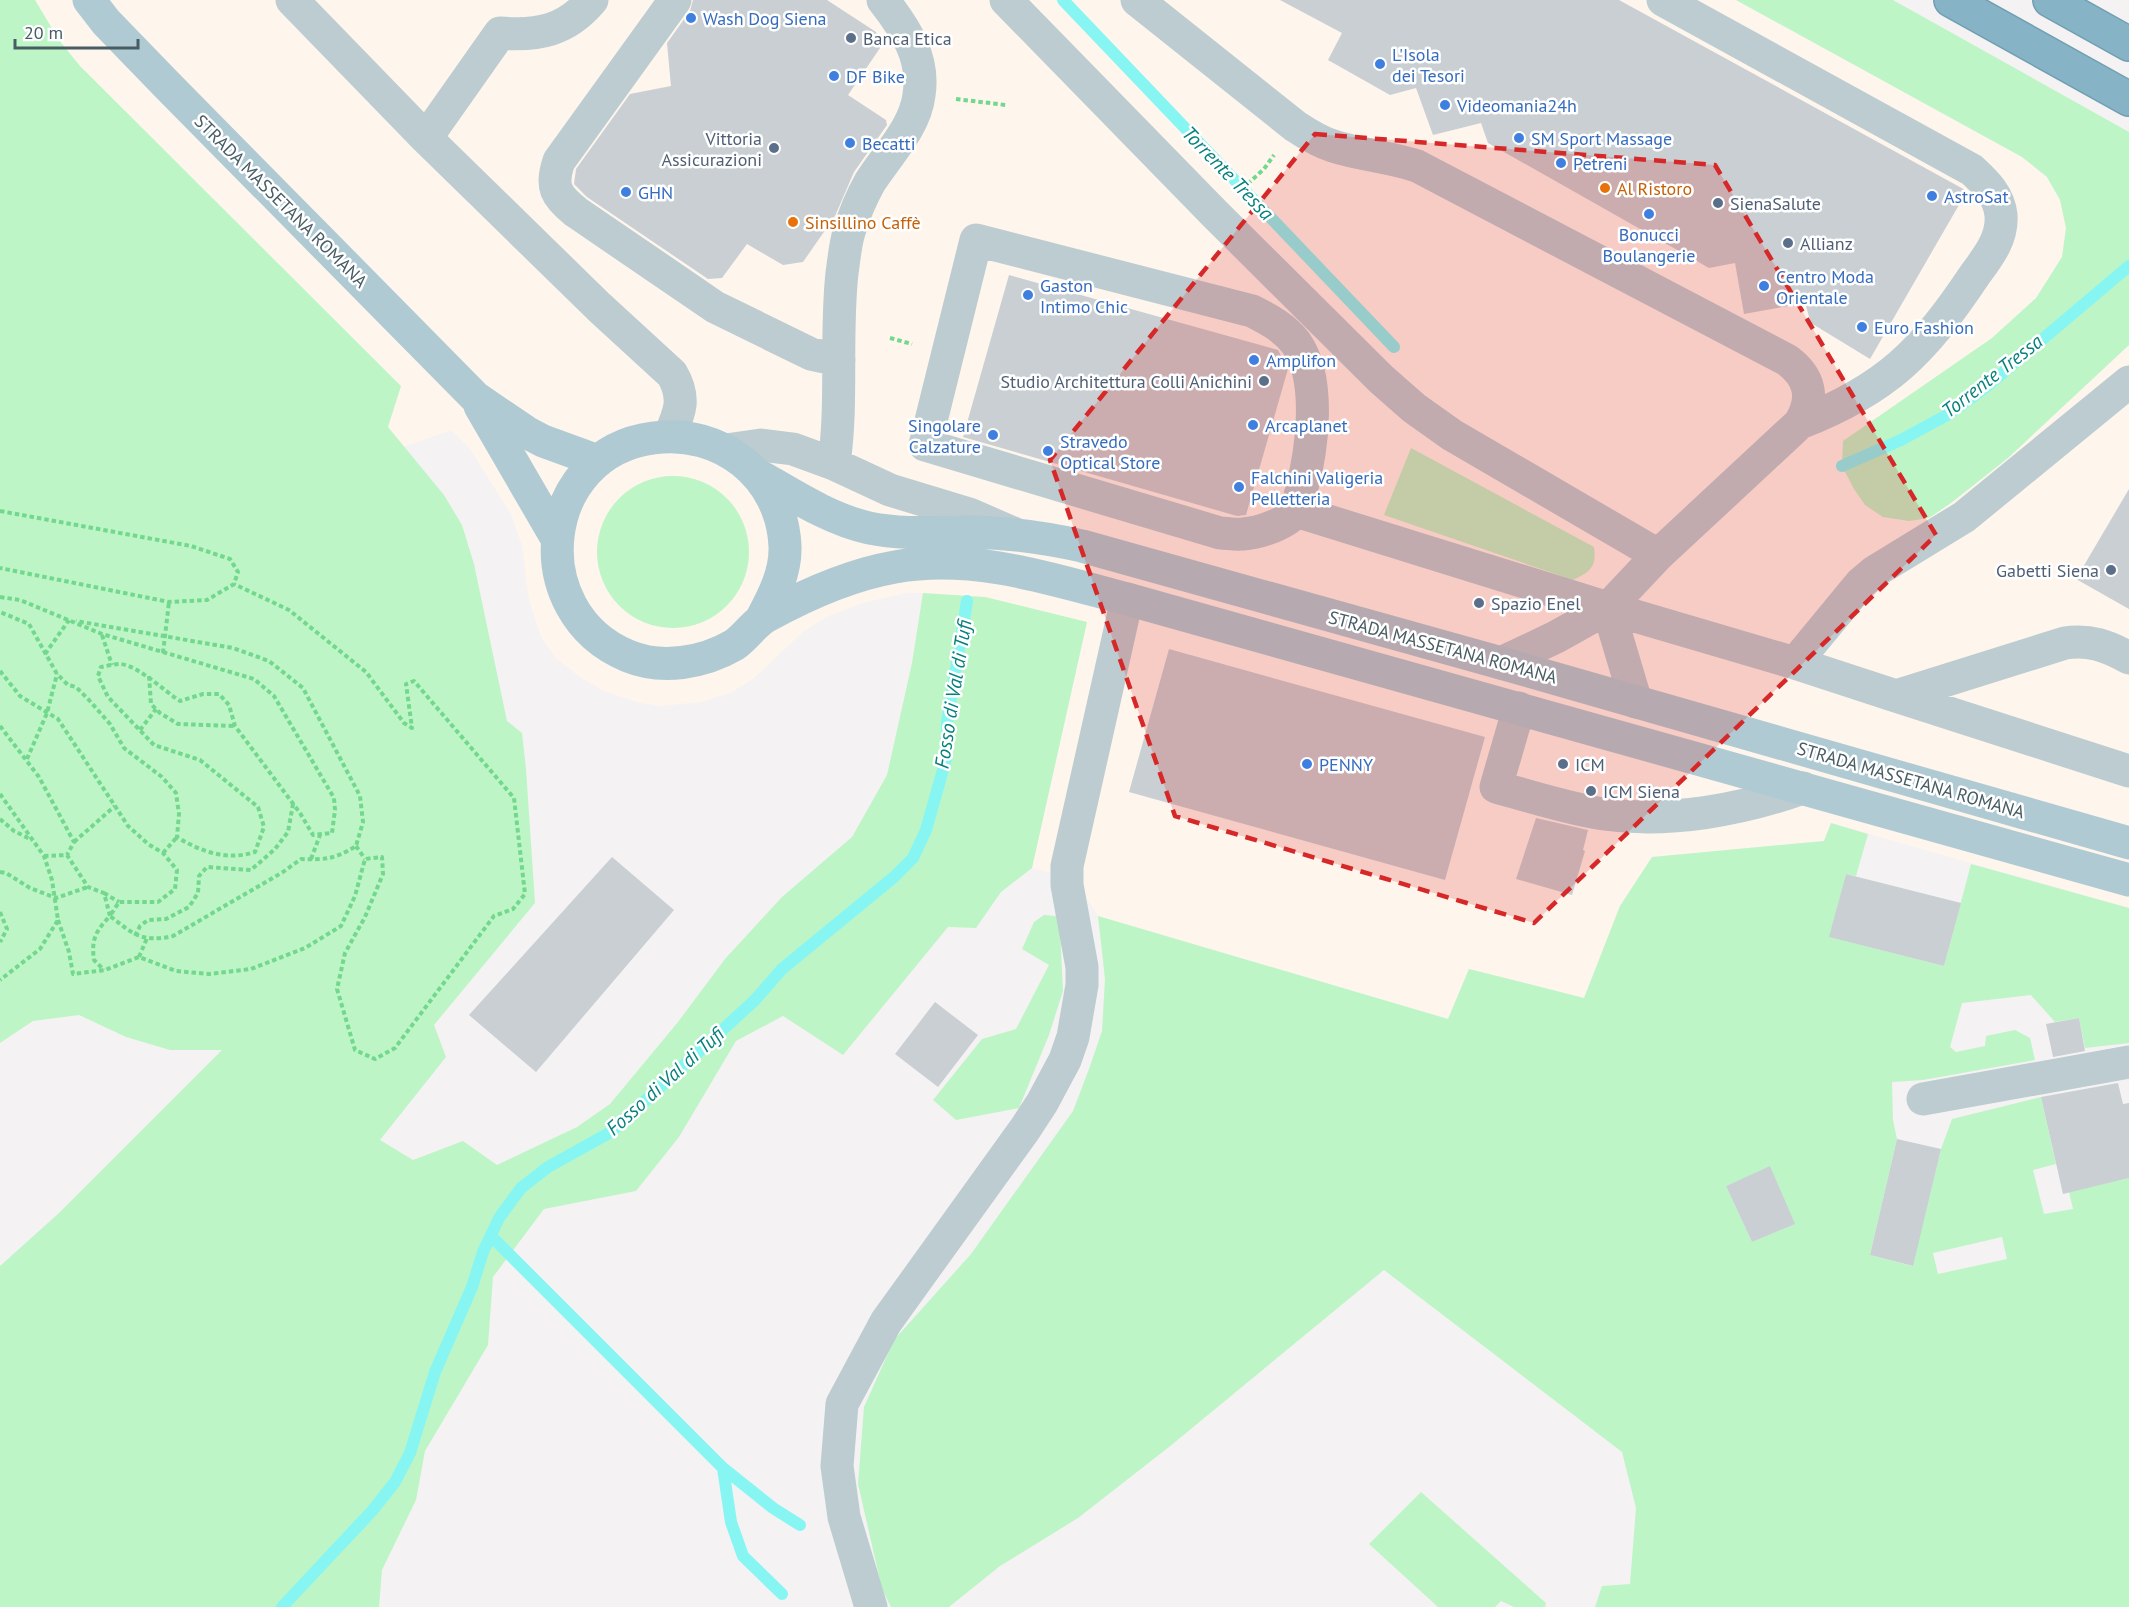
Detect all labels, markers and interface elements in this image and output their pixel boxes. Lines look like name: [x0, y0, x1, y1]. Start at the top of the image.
place label: Wash Dog Siena: [703, 7, 827, 30]
marker: Wash Dog Siena: [684, 11, 698, 25]
scale bar: [15, 12, 138, 50]
text: 20 m: [24, 21, 63, 44]
place label: Banca Etica: [863, 27, 952, 50]
marker: Banca Etica: [844, 31, 858, 45]
place label: L'Isola dei Tesori: [1392, 43, 1465, 87]
marker: L'Isola dei Tesori: [1373, 57, 1387, 71]
place label: DF Bike: [846, 65, 905, 88]
marker: DF Bike: [827, 69, 841, 83]
place label: Videomania24h: [1456, 94, 1577, 117]
marker: Videomania24h: [1438, 98, 1452, 112]
street label: STRADA MASSETANA ROMANA: [190, 110, 373, 293]
water label: Torrente Tressa: [1177, 120, 1280, 226]
place label: Vittoria Assicurazioni: [661, 127, 762, 171]
place label: SM Sport Massage: [1531, 127, 1672, 150]
marker: SM Sport Massage: [1512, 131, 1526, 145]
place label: Becatti: [862, 132, 916, 155]
marker: Becatti: [843, 136, 857, 150]
marker: Vittoria Assicurazioni: [767, 141, 781, 155]
place label: Petreni: [1573, 152, 1628, 175]
marker: Petreni: [1554, 156, 1568, 170]
place label: Al Ristoro: [1617, 177, 1692, 200]
place label: GHN: [638, 181, 673, 204]
marker: Al Ristoro: [1598, 181, 1612, 195]
marker: GHN: [619, 185, 633, 199]
place label: AstroSat: [1944, 185, 2009, 208]
marker: AstroSat: [1925, 189, 1939, 203]
place label: SienaSalute: [1730, 192, 1821, 215]
marker: SienaSalute: [1711, 196, 1725, 210]
marker: Bonucci Boulangerie: [1642, 207, 1656, 221]
place label: Sinsillino Caffè: [805, 211, 921, 234]
marker: Sinsillino Caffè: [786, 215, 800, 229]
place label: Bonucci Boulangerie: [1603, 223, 1695, 267]
place label: Allianz: [1800, 232, 1853, 255]
marker: Allianz: [1781, 236, 1795, 250]
place label: Centro Moda Orientale: [1776, 265, 1874, 309]
place label: Gaston Intimo Chic: [1040, 274, 1128, 318]
marker: Centro Moda Orientale: [1757, 279, 1771, 293]
marker: Gaston Intimo Chic: [1021, 288, 1035, 302]
place label: Euro Fashion: [1874, 316, 1974, 339]
marker: Euro Fashion: [1855, 320, 1869, 334]
water label: Torrente Tressa: [1936, 328, 2048, 424]
place label: Amplifon: [1266, 349, 1336, 372]
marker: Amplifon: [1247, 353, 1261, 367]
place label: Studio Architettura Colli Anichini: [1000, 370, 1252, 393]
marker: Studio Architettura Colli Anichini: [1257, 374, 1271, 388]
place label: Singolare Calzature: [908, 414, 981, 458]
place label: Arcaplanet: [1265, 414, 1348, 437]
marker: Arcaplanet: [1246, 418, 1260, 432]
marker: Singolare Calzature: [986, 428, 1000, 442]
place label: Stravedo Optical Store: [1060, 430, 1160, 474]
marker: Stravedo Optical Store: [1041, 444, 1055, 458]
place label: Falchini Valigeria Pelletteria: [1251, 466, 1383, 510]
marker: Falchini Valigeria Pelletteria: [1232, 480, 1246, 494]
place label: Gabetti Siena: [1996, 559, 2099, 582]
marker: Gabetti Siena: [2104, 563, 2118, 577]
place label: Spazio Enel: [1491, 592, 1581, 615]
marker: Spazio Enel: [1472, 596, 1486, 610]
street label: STRADA MASSETANA ROMANA: [1326, 605, 1560, 689]
water label: Fosso di Val di Tufi: [928, 617, 978, 770]
street label: STRADA MASSETANA ROMANA: [1795, 736, 2028, 824]
place label: PENNY: [1319, 753, 1373, 776]
place label: ICM: [1575, 753, 1605, 776]
marker: PENNY: [1300, 757, 1314, 771]
marker: ICM: [1556, 757, 1570, 771]
place label: ICM Siena: [1603, 780, 1680, 803]
marker: ICM Siena: [1584, 784, 1598, 798]
water label: Fosso di Val di Tufi: [600, 1020, 730, 1141]

